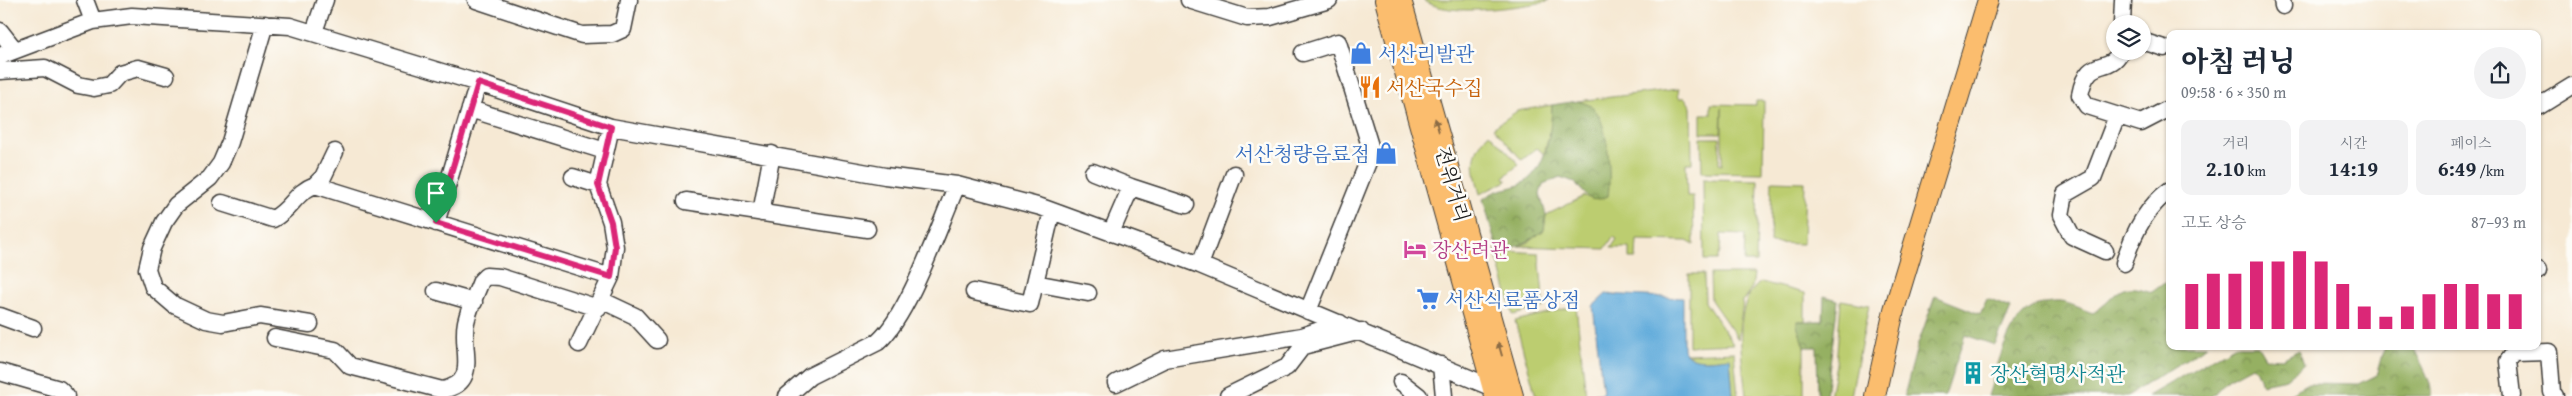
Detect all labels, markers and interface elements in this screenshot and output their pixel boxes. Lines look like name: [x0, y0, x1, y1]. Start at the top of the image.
map controls: [2106, 15, 2151, 60]
button: layers: [2106, 15, 2151, 60]
place label: 서산리발관: [1378, 39, 1475, 68]
shop icon: 서산리발관: [1348, 40, 1374, 66]
text: 아침 러닝: [2181, 40, 2295, 81]
button: share: [2474, 47, 2526, 99]
place label: 서산국수집: [1386, 73, 1483, 102]
restaurant icon: 서산국수집: [1357, 74, 1383, 100]
text: 09:58 · 6 × 350 m: [2181, 80, 2286, 104]
one-way arrow: [1432, 118, 1440, 133]
text: 거리: [2222, 133, 2249, 153]
text: 시간: [2340, 133, 2367, 153]
text: 페이스: [2451, 133, 2491, 153]
place label: 서산청량음료점: [1235, 139, 1370, 168]
shop icon: 서산청량음료점: [1373, 140, 1399, 166]
street label: 전위거리: [1428, 143, 1478, 225]
text: 2.10: [2206, 153, 2244, 184]
text: 14:19: [2329, 153, 2378, 184]
text: 6:49: [2438, 153, 2476, 184]
text: km: [2244, 161, 2266, 181]
text: /km: [2476, 161, 2505, 181]
pin: [415, 172, 457, 223]
icon: arrive: [422, 179, 450, 207]
text: 고도 상승: [2181, 210, 2246, 234]
text: 87–93 m: [2471, 210, 2526, 234]
place label: 장산려관: [1432, 235, 1510, 264]
hotel icon: 장산려관: [1402, 236, 1428, 262]
place label: 서산식료품상점: [1445, 285, 1580, 314]
supermarket icon: 서산식료품상점: [1415, 286, 1441, 312]
one-way arrow: [1495, 342, 1503, 357]
place label: 장산혁명사적관: [1990, 359, 2126, 388]
building icon: 장산혁명사적관: [1960, 360, 1986, 386]

